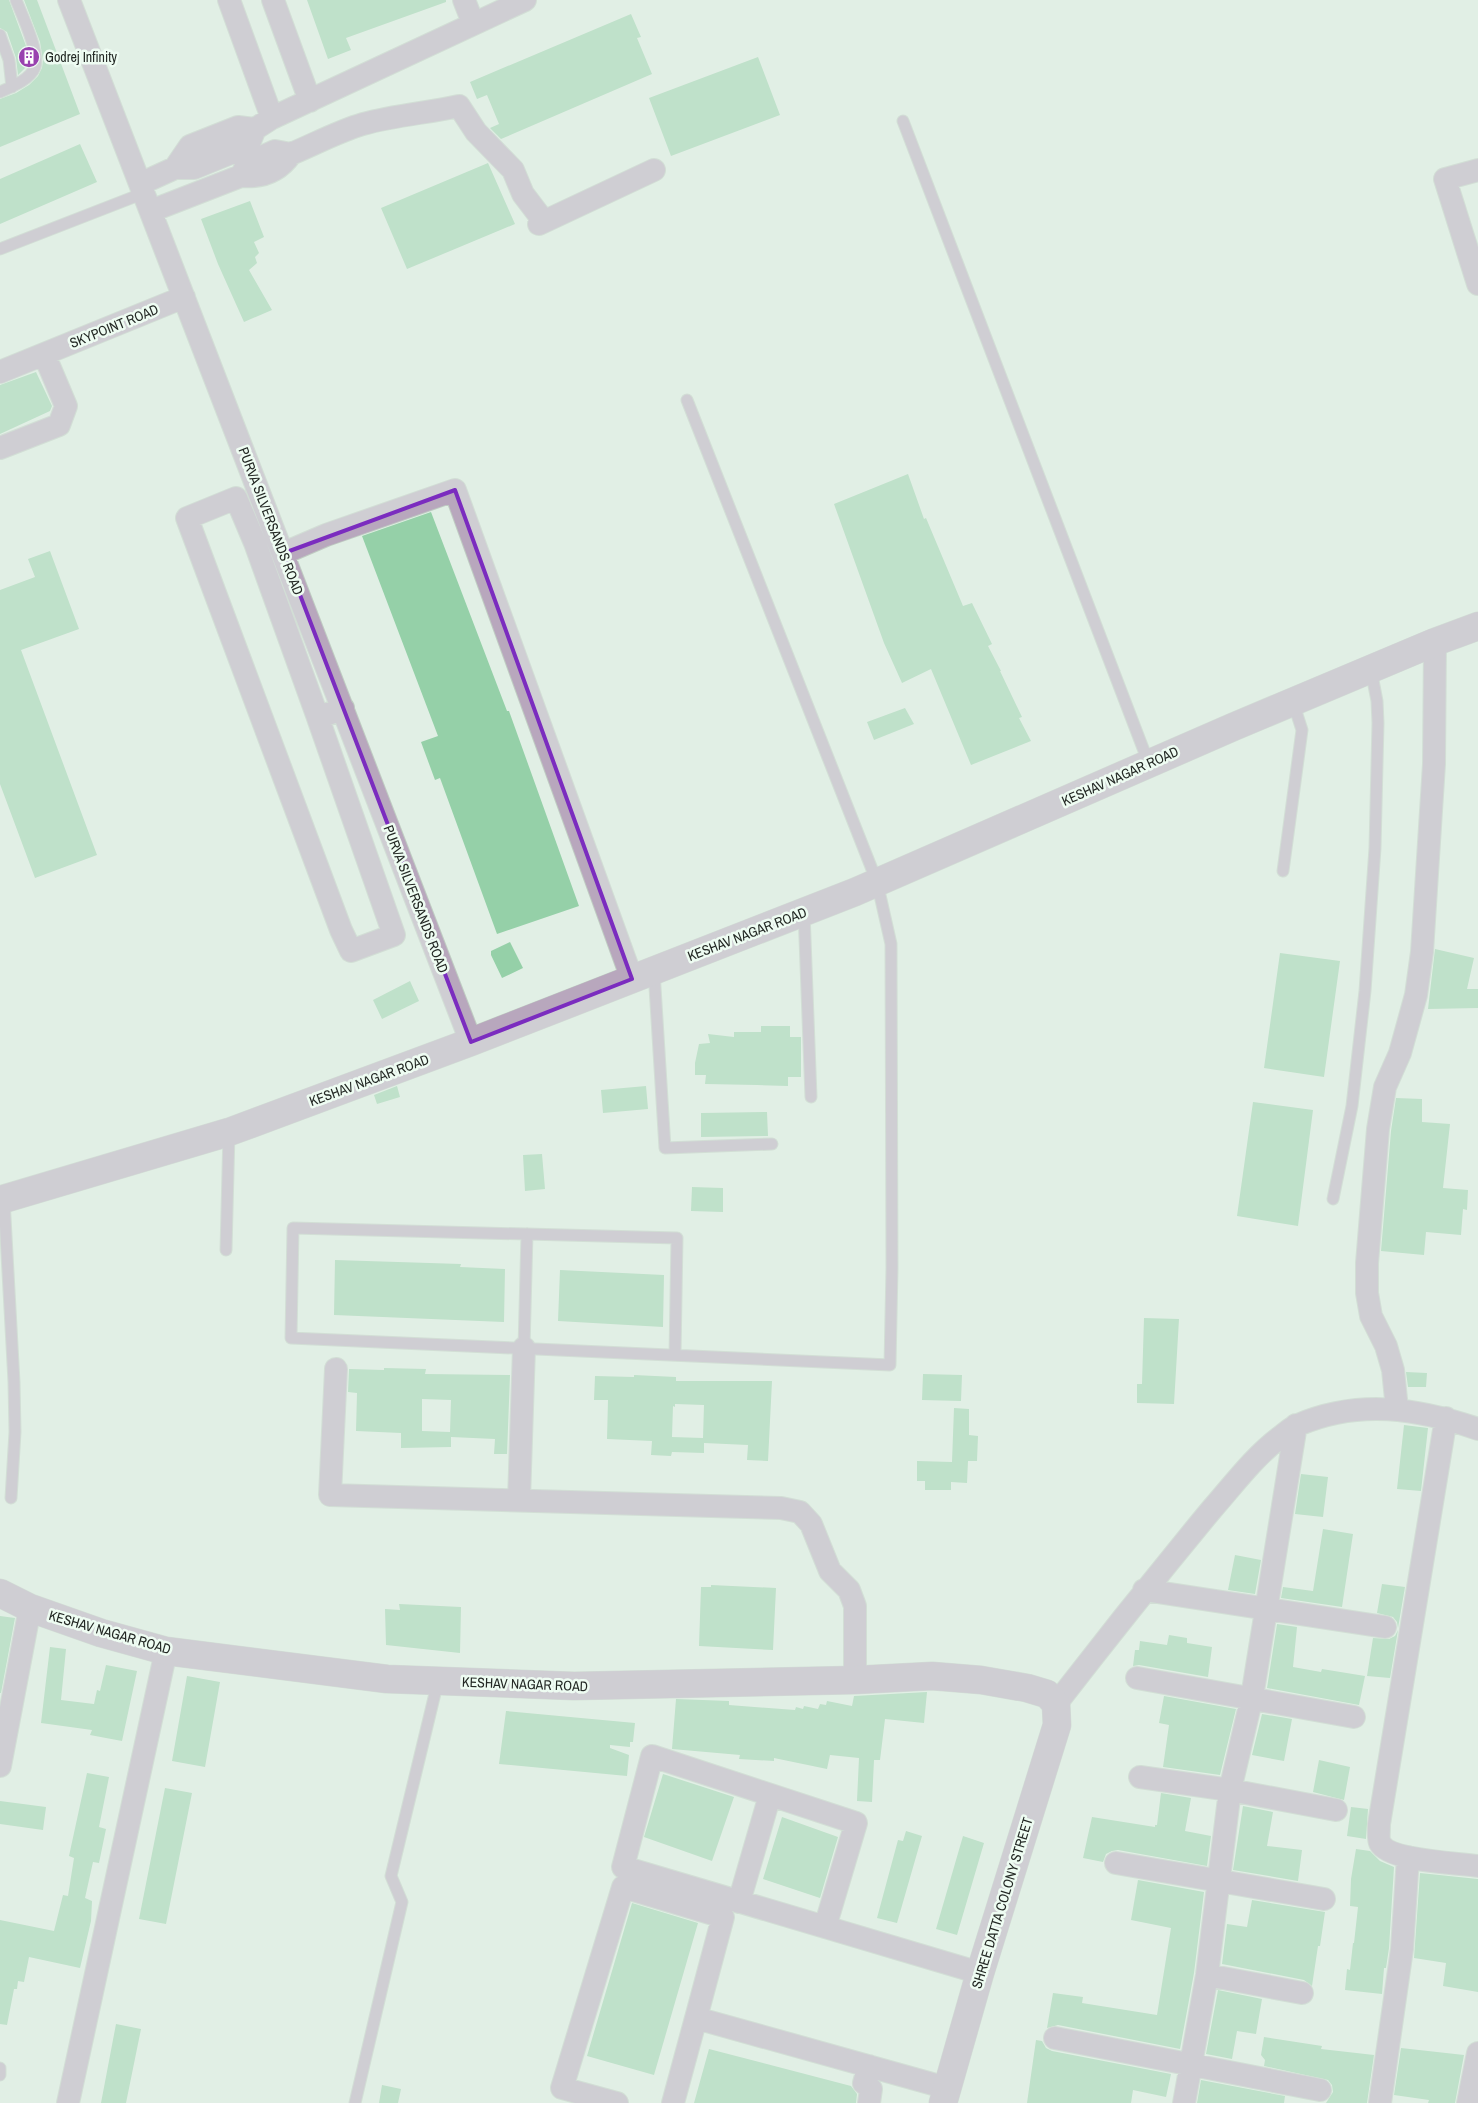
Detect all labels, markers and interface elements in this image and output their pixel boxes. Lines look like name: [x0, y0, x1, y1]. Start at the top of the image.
building icon: Godrej Infinity: [17, 45, 41, 69]
place label: Godrej Infinity: [45, 48, 117, 66]
street label: SKYPOINT ROAD: [67, 300, 161, 352]
street label: PURVA SILVERSANDS ROAD: [234, 444, 308, 598]
street label: KESHAV NAGAR ROAD: [1059, 742, 1181, 810]
street label: PURVA SILVERSANDS ROAD: [379, 822, 453, 976]
street label: KESHAV NAGAR ROAD: [685, 903, 809, 965]
street label: KESHAV NAGAR ROAD: [307, 1050, 431, 1110]
street label: KESHAV NAGAR ROAD: [47, 1606, 173, 1658]
street label: KESHAV NAGAR ROAD: [462, 1673, 588, 1695]
street label: SHREE DATTA COLONY STREET: [967, 1815, 1037, 1991]

